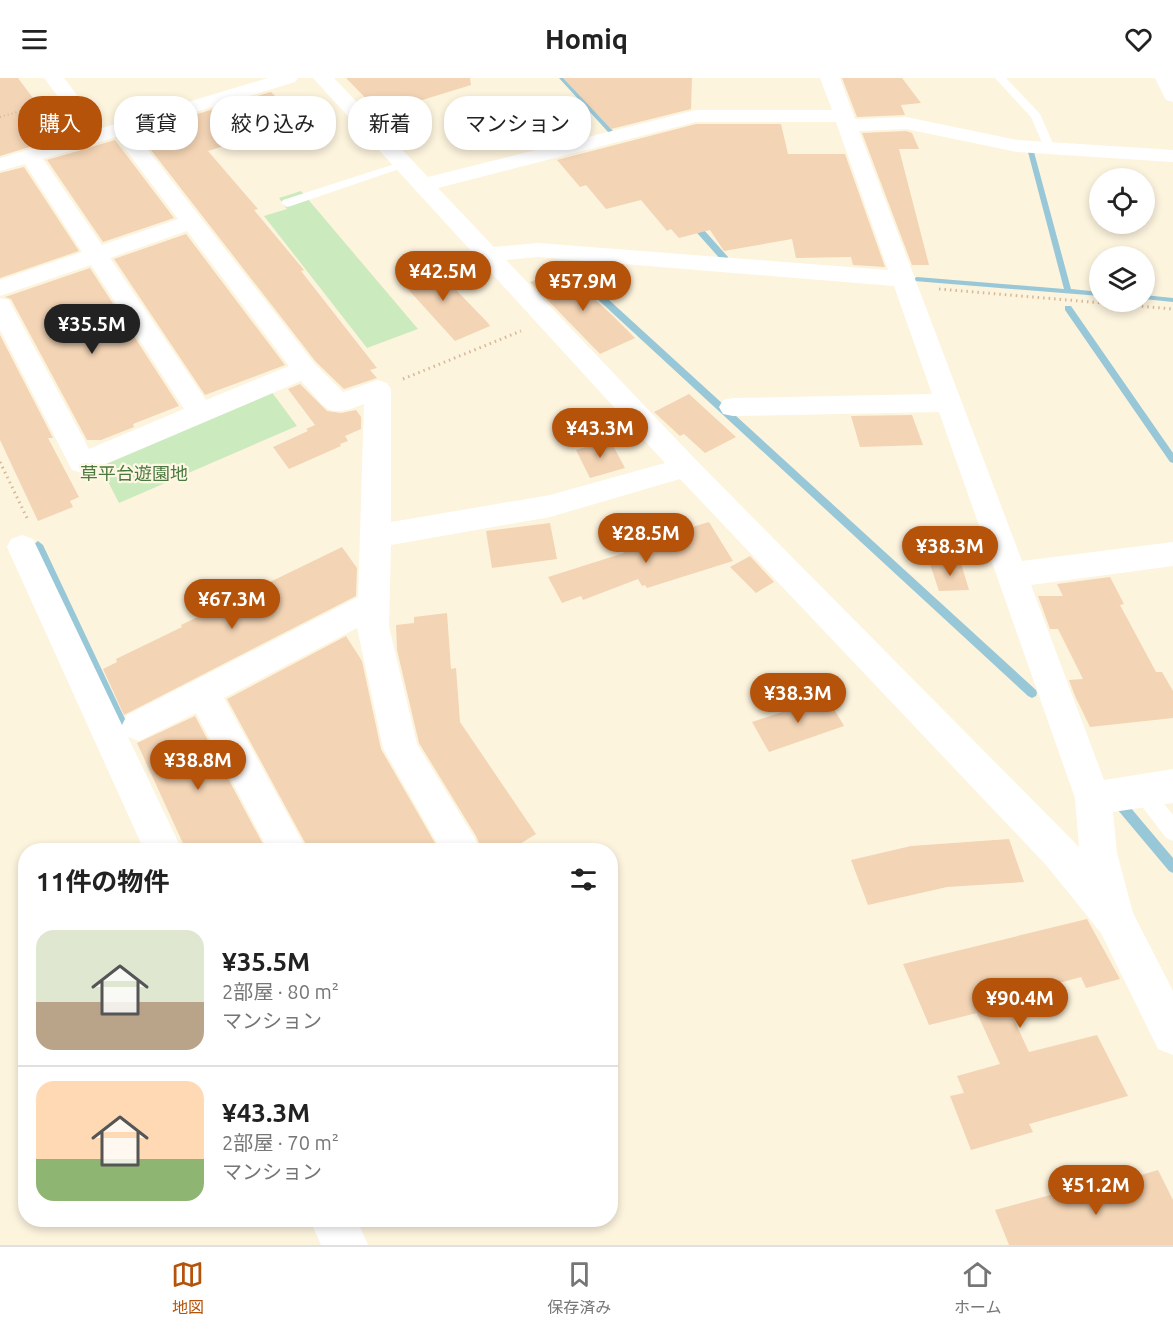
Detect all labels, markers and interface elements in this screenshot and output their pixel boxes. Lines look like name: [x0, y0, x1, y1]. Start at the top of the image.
icon: menu: [18, 23, 51, 56]
icon: heart: [1122, 23, 1155, 56]
text: Homiq: [545, 24, 628, 54]
chip: 購入: [18, 96, 102, 150]
chip: 賃貸: [114, 96, 198, 150]
chip: 絞り込み: [210, 96, 336, 150]
chip: 新着: [348, 96, 432, 150]
chip: マンション: [444, 96, 591, 150]
map controls: [1089, 168, 1155, 312]
button: locate: [1089, 168, 1155, 234]
button: layers: [1089, 246, 1155, 312]
pin: ¥42.5M: [394, 251, 492, 302]
text: ¥42.5M: [409, 259, 477, 282]
pin: ¥57.9M: [534, 261, 632, 312]
text: ¥57.9M: [549, 269, 617, 292]
pin: ¥35.5M: [43, 304, 141, 355]
text: ¥35.5M: [58, 312, 126, 335]
pin: ¥43.3M: [551, 408, 649, 459]
text: ¥43.3M: [566, 416, 634, 439]
park label: 草平台遊園地: [80, 463, 188, 483]
pin: ¥28.5M: [597, 513, 695, 564]
text: ¥28.5M: [612, 521, 680, 544]
pin: ¥38.3M: [901, 526, 999, 577]
text: ¥38.3M: [916, 534, 984, 557]
pin: ¥67.3M: [183, 579, 281, 630]
text: ¥67.3M: [198, 587, 266, 610]
pin: ¥38.3M: [749, 673, 847, 724]
text: ¥38.3M: [764, 681, 832, 704]
pin: ¥38.8M: [149, 740, 247, 791]
text: ¥38.8M: [164, 748, 232, 771]
icon: filters: [567, 863, 600, 896]
text: 11件の物件: [36, 867, 169, 896]
text: ¥35.5M: [222, 947, 310, 976]
icon: home: [84, 954, 156, 1026]
pin: ¥90.4M: [971, 978, 1069, 1029]
text: 2部屋 · 80 m²: [222, 980, 339, 1003]
text: ¥90.4M: [986, 986, 1054, 1009]
text: マンション: [222, 1009, 322, 1032]
text: ¥43.3M: [222, 1098, 310, 1127]
icon: home: [84, 1105, 156, 1177]
text: 2部屋 · 70 m²: [222, 1131, 339, 1154]
text: マンション: [222, 1160, 322, 1183]
pin: ¥51.2M: [1047, 1165, 1145, 1216]
text: ¥51.2M: [1062, 1173, 1130, 1196]
tab: 地図: [171, 1258, 204, 1318]
tab: 保存済み: [547, 1258, 611, 1318]
tab: ホーム: [954, 1258, 1002, 1318]

